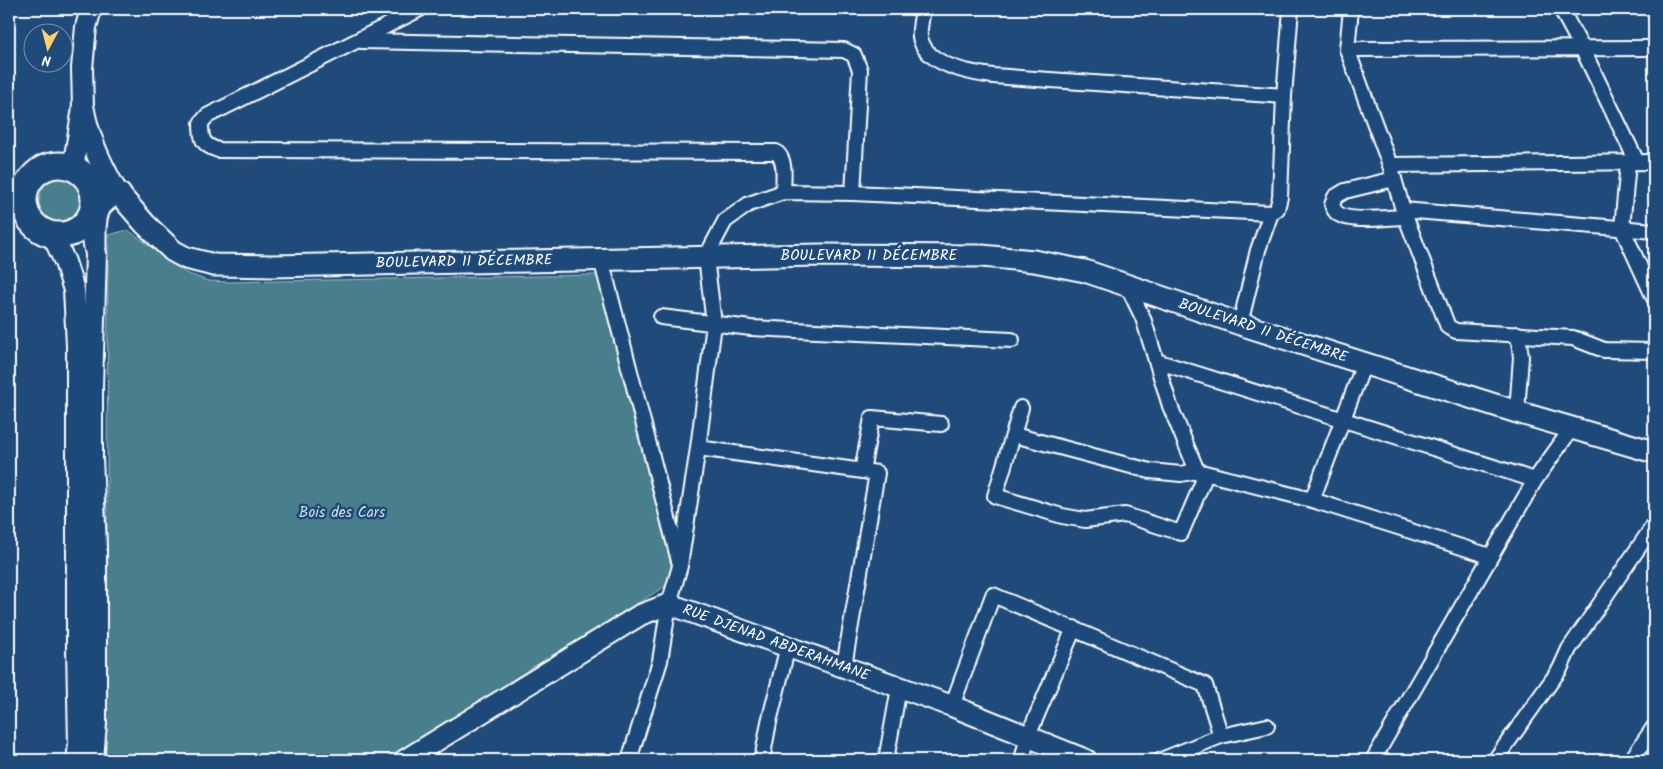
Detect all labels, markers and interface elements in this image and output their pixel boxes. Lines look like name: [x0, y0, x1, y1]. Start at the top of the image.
north arrow: [22, 22, 72, 72]
text: N: [41, 48, 52, 71]
street label: BOULEVARD 11 DÉCEMBRE: [781, 244, 959, 268]
street label: BOULEVARD 11 DÉCEMBRE: [375, 248, 554, 276]
street label: BOULEVARD 11 DÉCEMBRE: [1175, 292, 1352, 370]
park label: Bois des Cars: [299, 501, 386, 525]
street label: RUE DJENAD ABDERAHMANE: [679, 598, 874, 689]

